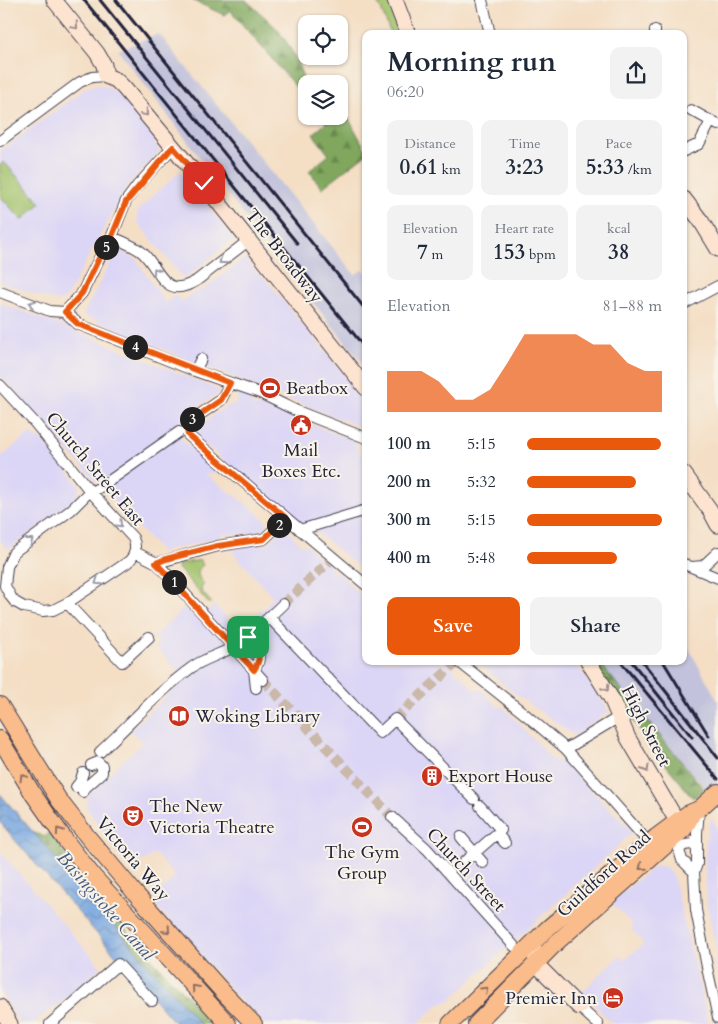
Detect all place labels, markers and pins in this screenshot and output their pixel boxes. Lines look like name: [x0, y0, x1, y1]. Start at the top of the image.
pin: [183, 162, 225, 204]
pin: 5: [94, 234, 118, 260]
pin: 4: [122, 334, 148, 360]
sports icon: Beatbox: [258, 376, 282, 400]
place label: Beatbox: [286, 376, 348, 401]
pin: 3: [180, 406, 204, 432]
public building icon: Mail Boxes Etc.: [289, 413, 313, 437]
place label: Mail Boxes Etc.: [261, 438, 341, 484]
pin: 2: [266, 512, 292, 538]
pin: 1: [162, 570, 186, 594]
pin: [227, 616, 269, 658]
library icon: Woking Library: [167, 704, 191, 728]
place label: Woking Library: [194, 704, 321, 729]
building icon: Export House: [420, 764, 444, 788]
place label: Export House: [448, 764, 553, 789]
place label: The New Victoria Theatre: [149, 794, 275, 840]
theatre icon: The New Victoria Theatre: [121, 804, 145, 828]
sports icon: The Gym Group: [350, 815, 374, 839]
place label: The Gym Group: [324, 840, 400, 886]
place label: Premier Inn: [505, 986, 598, 1011]
hotel icon: Premier Inn: [601, 986, 625, 1010]

